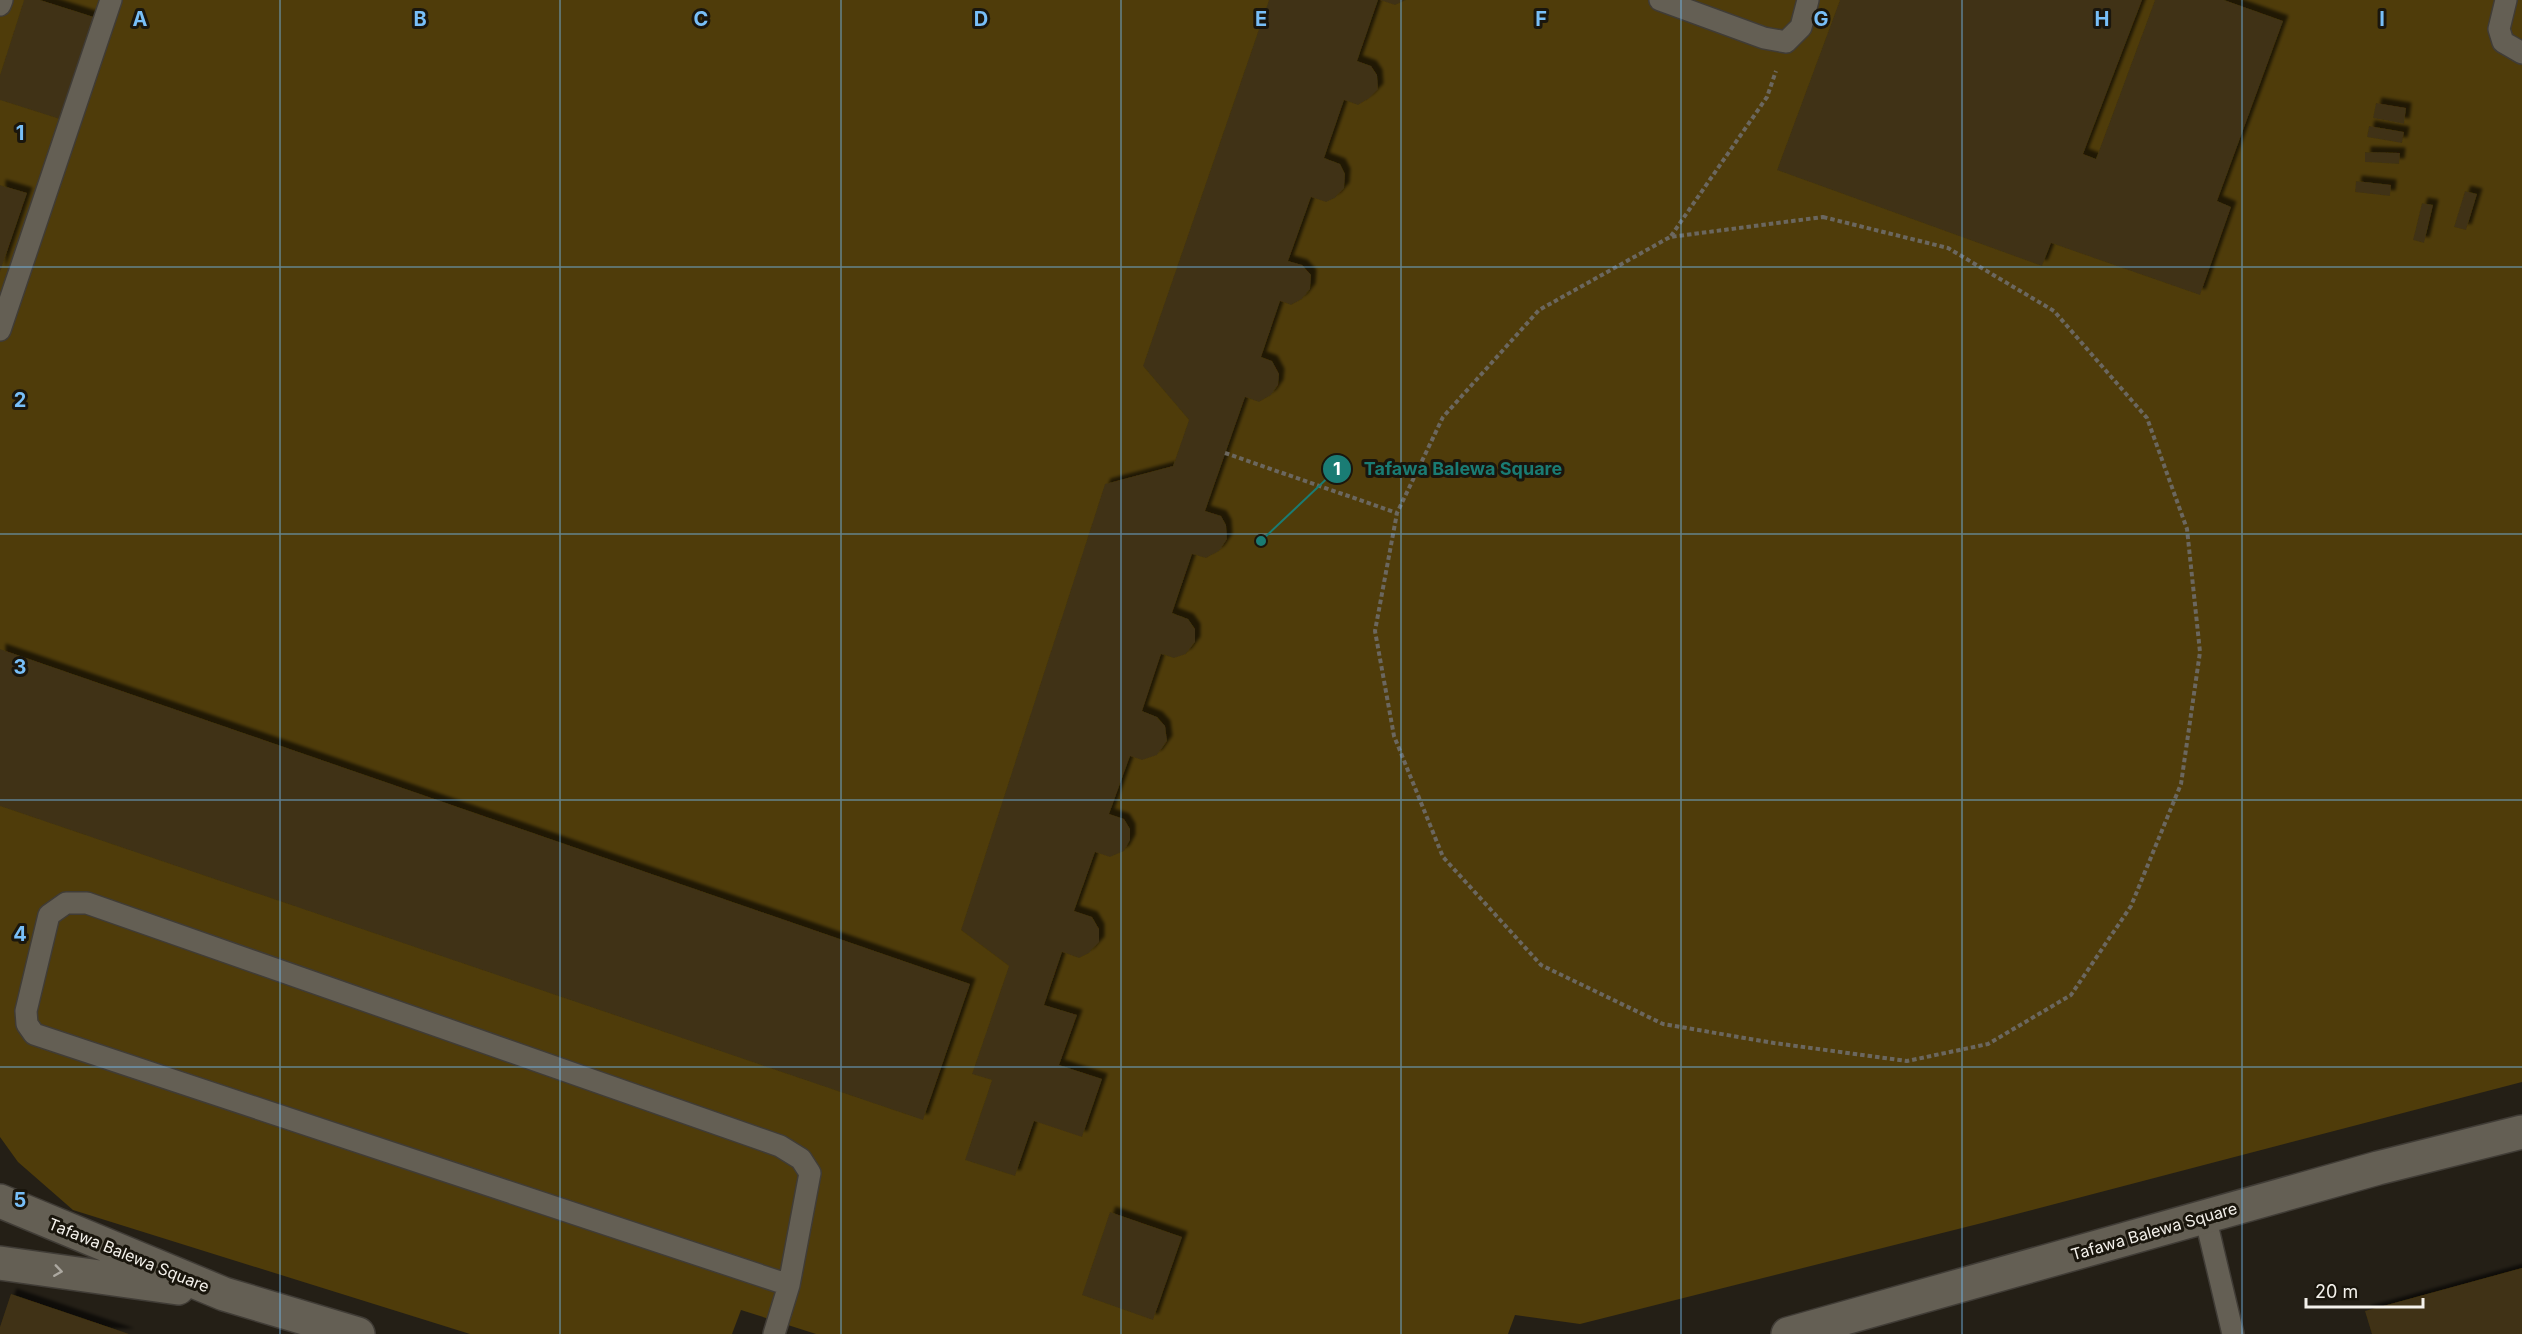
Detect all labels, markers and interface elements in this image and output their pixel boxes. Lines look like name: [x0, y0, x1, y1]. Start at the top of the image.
text: A: [133, 7, 148, 31]
text: B: [413, 7, 427, 31]
text: C: [694, 7, 708, 31]
text: D: [974, 7, 988, 31]
text: E: [1255, 7, 1267, 31]
text: F: [1535, 7, 1547, 31]
text: G: [1813, 7, 1829, 31]
text: H: [2095, 7, 2109, 31]
text: I: [2379, 7, 2385, 31]
text: 1: [16, 121, 24, 145]
text: 2: [14, 388, 26, 412]
callout: Tafawa Balewa Square: [1322, 451, 1574, 487]
text: 1: [1333, 458, 1341, 479]
text: Tafawa Balewa Square: [1364, 458, 1563, 479]
text: 3: [14, 655, 26, 679]
text: 4: [13, 922, 27, 946]
text: 5: [14, 1188, 26, 1212]
street label: Tafawa Balewa Square: [2069, 1198, 2239, 1264]
street label: Tafawa Balewa Square: [46, 1214, 212, 1296]
one-way arrow: [53, 1265, 63, 1277]
scale bar: [2306, 1271, 2423, 1309]
text: 20 m: [2315, 1281, 2358, 1302]

